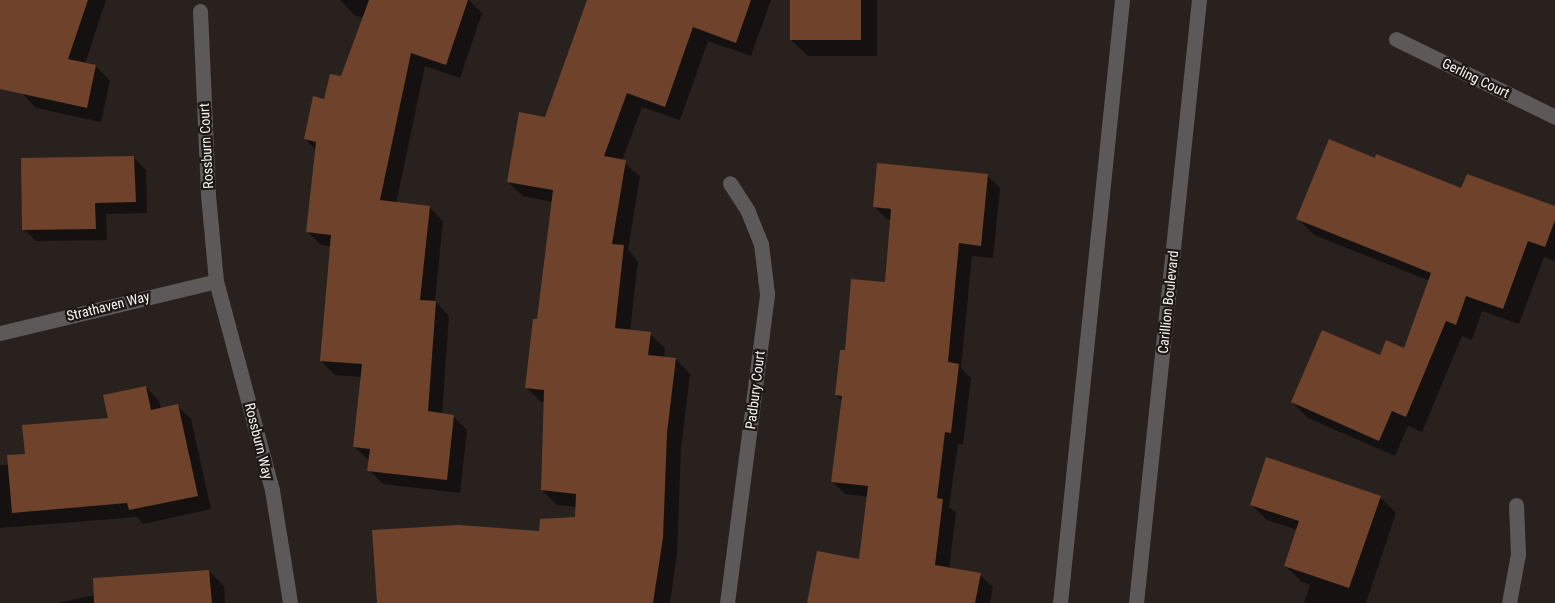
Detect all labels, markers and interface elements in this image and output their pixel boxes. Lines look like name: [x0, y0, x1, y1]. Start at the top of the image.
street label: Gerling Court: [1440, 54, 1512, 102]
street label: Rossburn Court: [195, 103, 217, 189]
street label: Carillion Boulevard: [1154, 250, 1182, 354]
street label: Strathaven Way: [65, 288, 151, 324]
street label: Padbury Court: [742, 350, 768, 430]
street label: Rossburn Way: [241, 401, 277, 481]

